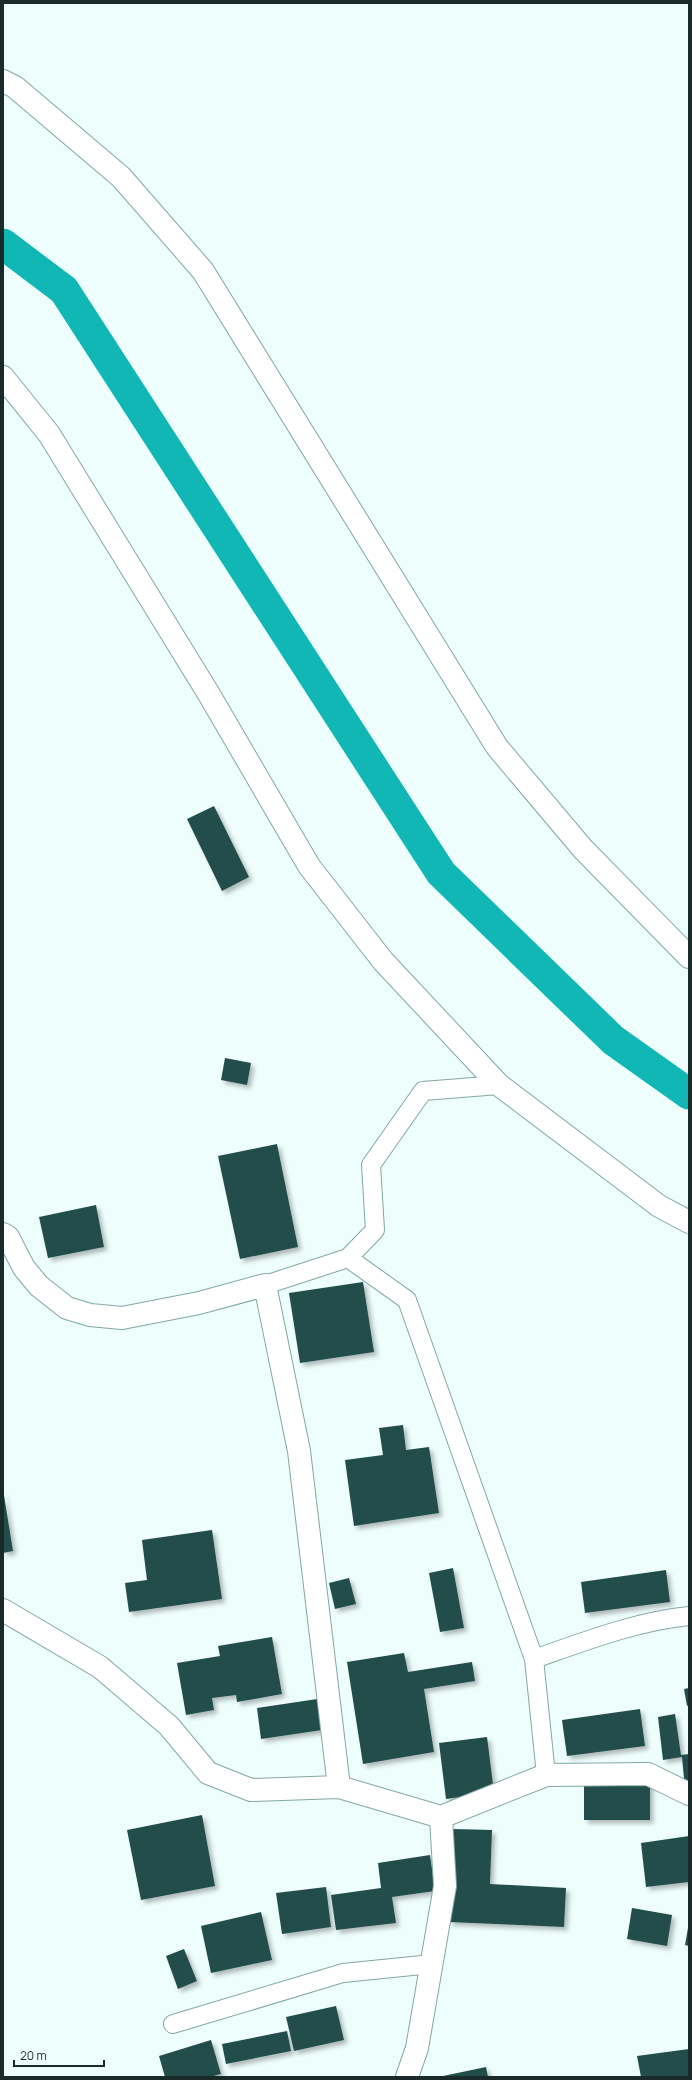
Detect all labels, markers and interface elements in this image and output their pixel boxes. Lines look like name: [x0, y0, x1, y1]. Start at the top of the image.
scale bar: [14, 2042, 104, 2068]
text: 20 m: [20, 2047, 47, 2064]

